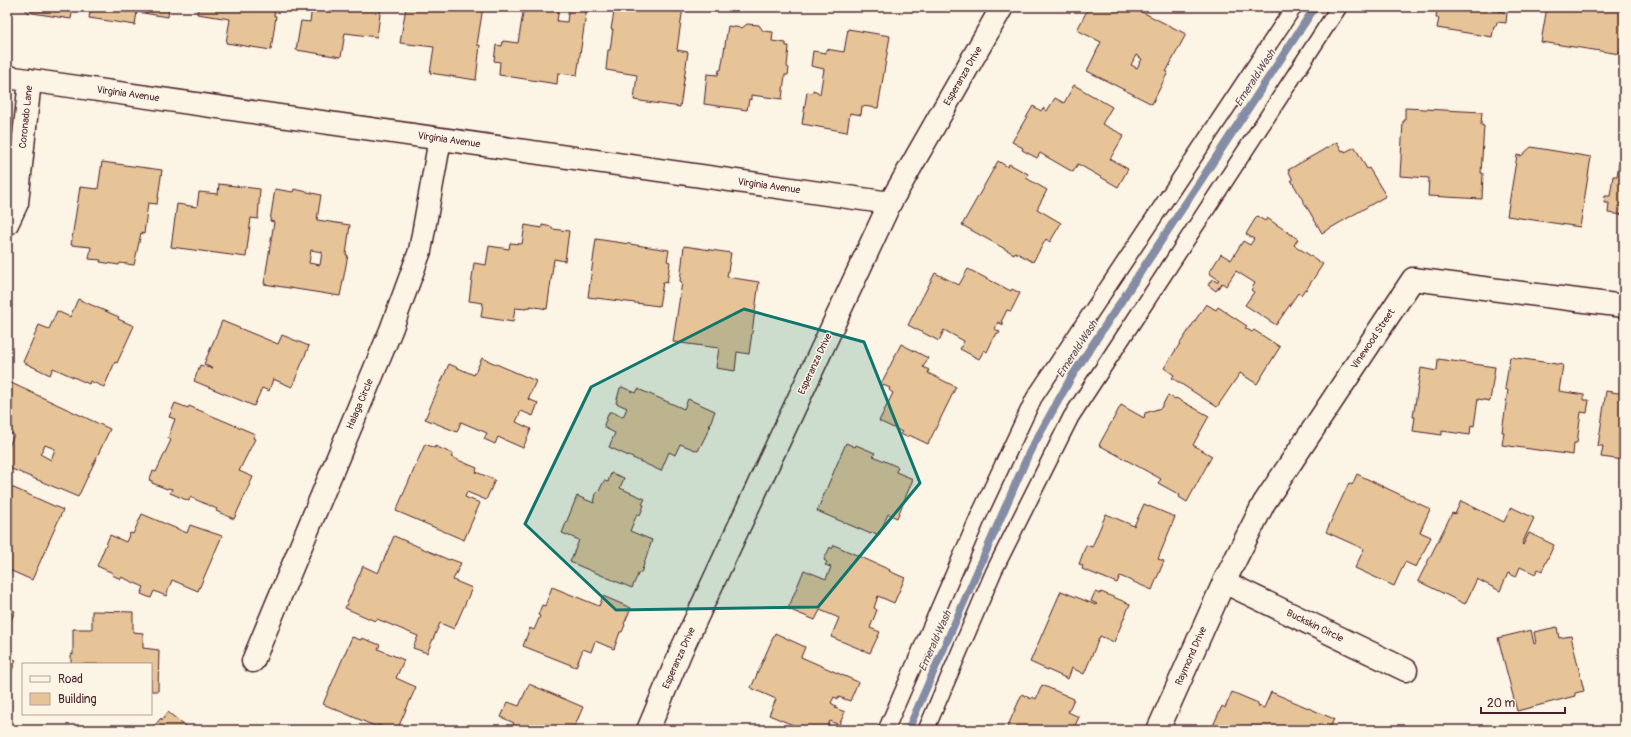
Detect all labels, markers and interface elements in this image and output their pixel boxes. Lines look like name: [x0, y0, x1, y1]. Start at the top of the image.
street label: Esperanza Drive: [941, 44, 985, 108]
water label: Emerald Wash: [1232, 47, 1279, 109]
street label: Virginia Avenue: [96, 84, 160, 104]
street label: Coronado Lane: [17, 85, 35, 149]
street label: Virginia Avenue: [417, 130, 481, 150]
street label: Virginia Avenue: [737, 176, 801, 196]
street label: Vinewood Street: [1348, 306, 1398, 371]
water label: Emerald Wash: [1054, 318, 1101, 380]
street label: Esperanza Drive: [796, 331, 834, 397]
street label: Halaga Circle: [344, 377, 376, 431]
street label: Buckskin Circle: [1285, 607, 1346, 645]
water label: Emerald Wash: [916, 608, 954, 673]
street label: Esperanza Drive: [660, 625, 698, 691]
street label: Raymond Drive: [1173, 625, 1209, 687]
legend: [22, 663, 152, 715]
text: Road: [58, 672, 83, 687]
scale bar: [1481, 689, 1565, 715]
text: Building: [58, 692, 97, 707]
text: 20 m: [1487, 696, 1516, 711]

